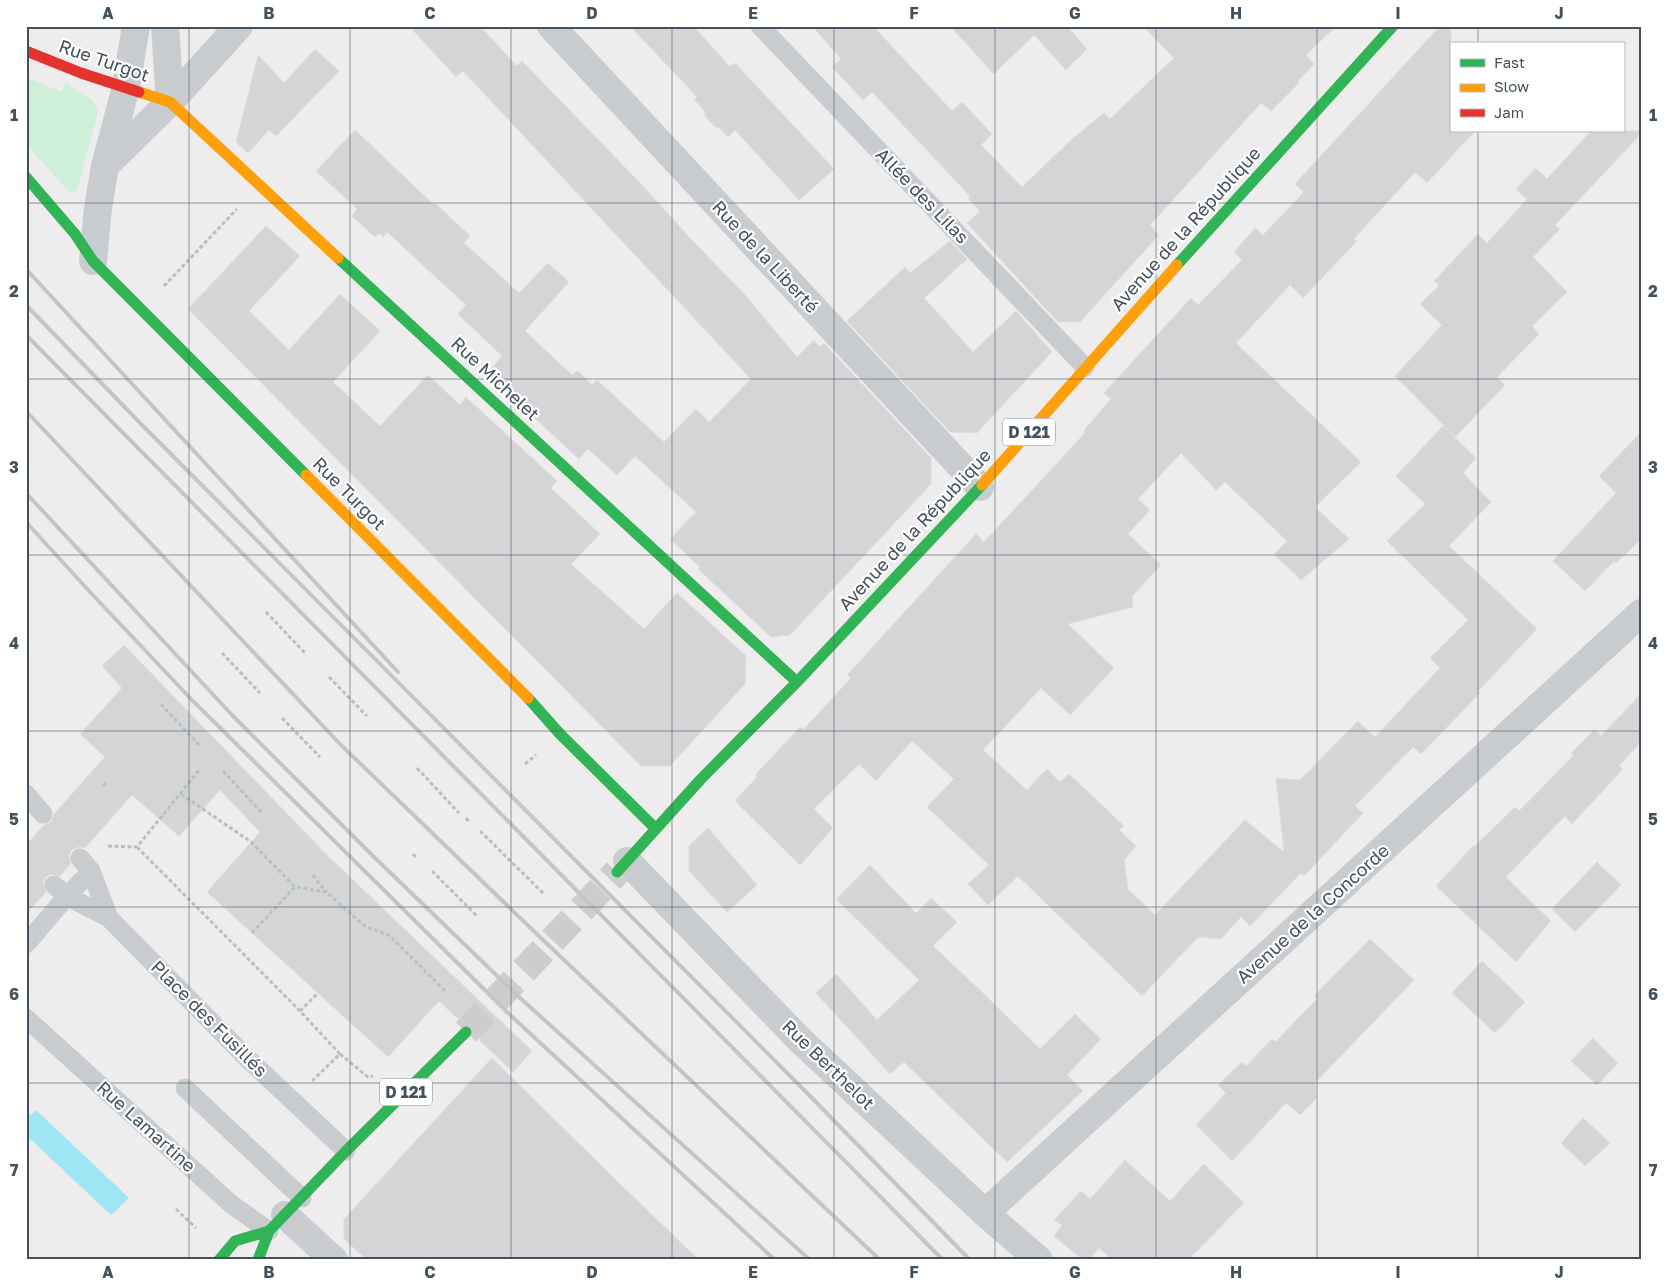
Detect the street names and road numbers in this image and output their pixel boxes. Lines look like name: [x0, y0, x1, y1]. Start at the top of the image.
street label: Rue Turgot: [56, 34, 152, 86]
street label: Avenue de la République: [1106, 142, 1265, 315]
street label: Allée des Lilas: [872, 143, 974, 248]
street label: Rue de la Liberté: [708, 196, 823, 317]
street label: Rue Michelet: [447, 332, 544, 425]
road number: D 121: [1003, 418, 1055, 446]
street label: Avenue de la République: [834, 444, 995, 615]
street label: Rue Turgot: [309, 452, 391, 534]
street label: Avenue de la Concorde: [1232, 839, 1393, 988]
street label: Place des Fusillés: [147, 956, 272, 1081]
street label: Rue Berthelot: [778, 1015, 879, 1114]
street label: Rue Lamartine: [93, 1076, 201, 1176]
road number: D 121: [380, 1078, 432, 1106]

